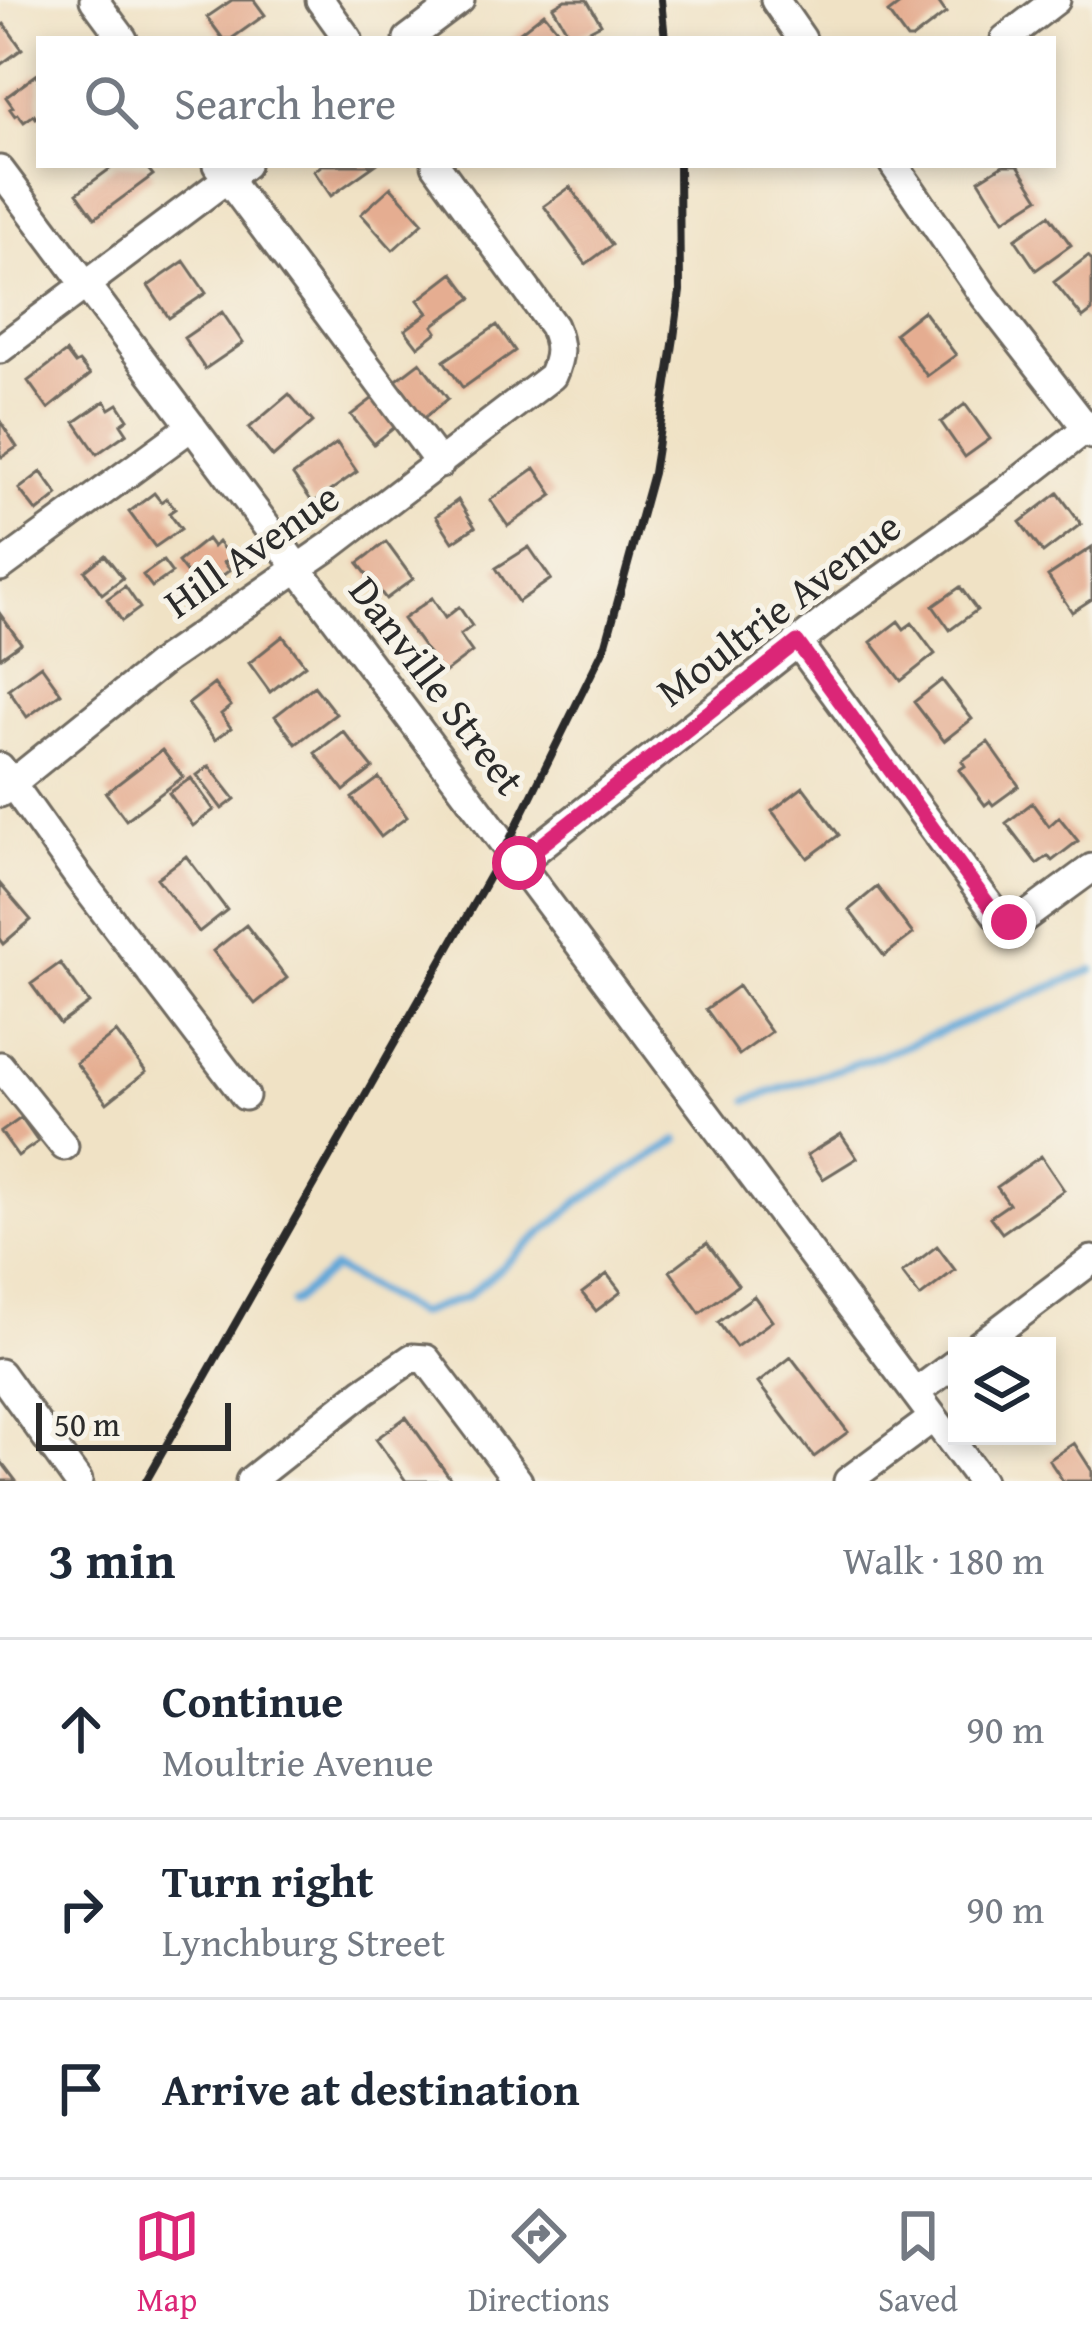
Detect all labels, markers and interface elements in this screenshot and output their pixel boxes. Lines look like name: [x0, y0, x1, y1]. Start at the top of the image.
search box: [36, 36, 1056, 168]
icon: search: [78, 69, 144, 135]
text: Search here: [174, 70, 396, 135]
street label: Hill Avenue: [151, 466, 351, 632]
street label: Moultrie Avenue: [643, 496, 913, 720]
street label: Danville Street: [335, 563, 541, 807]
route start: [492, 836, 546, 890]
route end: [982, 895, 1036, 949]
map controls: [948, 1337, 1056, 1445]
button: layers: [948, 1337, 1056, 1445]
scale bar: [36, 1397, 231, 1450]
text: 50 m: [54, 1400, 120, 1448]
text: 3 min: [48, 1522, 175, 1597]
text: Walk · 180 m: [843, 1531, 1044, 1588]
text: Continue: [162, 1668, 343, 1733]
icon: ahead: [48, 1696, 114, 1762]
text: 90 m: [966, 1700, 1044, 1757]
text: Moultrie Avenue: [162, 1733, 433, 1790]
text: Turn right: [162, 1848, 374, 1913]
icon: right: [48, 1876, 114, 1942]
text: 90 m: [966, 1880, 1044, 1937]
text: Lynchburg Street: [162, 1913, 445, 1970]
icon: arrive: [48, 2056, 114, 2122]
text: Arrive at destination: [162, 2056, 580, 2121]
tab: Map: [134, 2203, 200, 2323]
tab: Directions: [468, 2203, 610, 2323]
tab: Saved: [878, 2203, 958, 2323]

